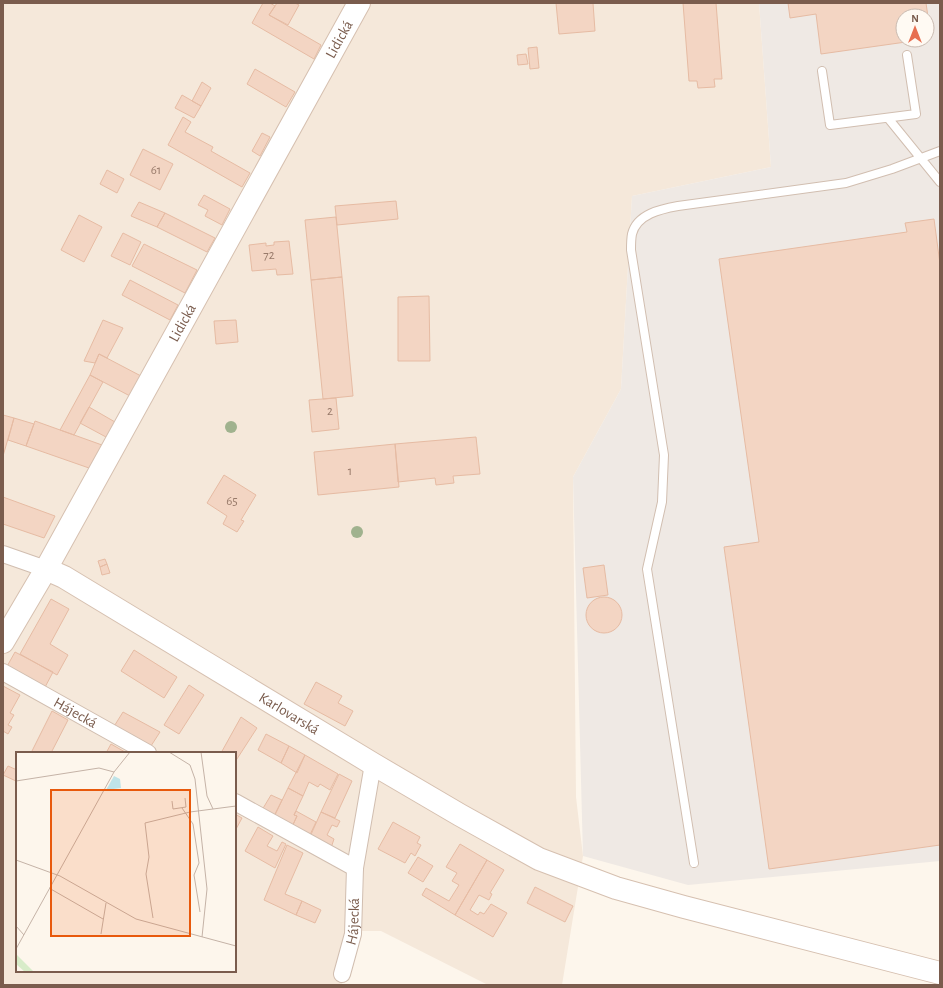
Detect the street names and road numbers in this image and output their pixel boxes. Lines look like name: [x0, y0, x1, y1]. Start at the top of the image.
street label: Lidická: [323, 18, 355, 61]
street label: Lidická: [166, 301, 199, 344]
street label: Karlovarská: [257, 689, 322, 737]
street label: Hájecká: [51, 694, 100, 731]
street label: Hájecká: [343, 898, 362, 947]

